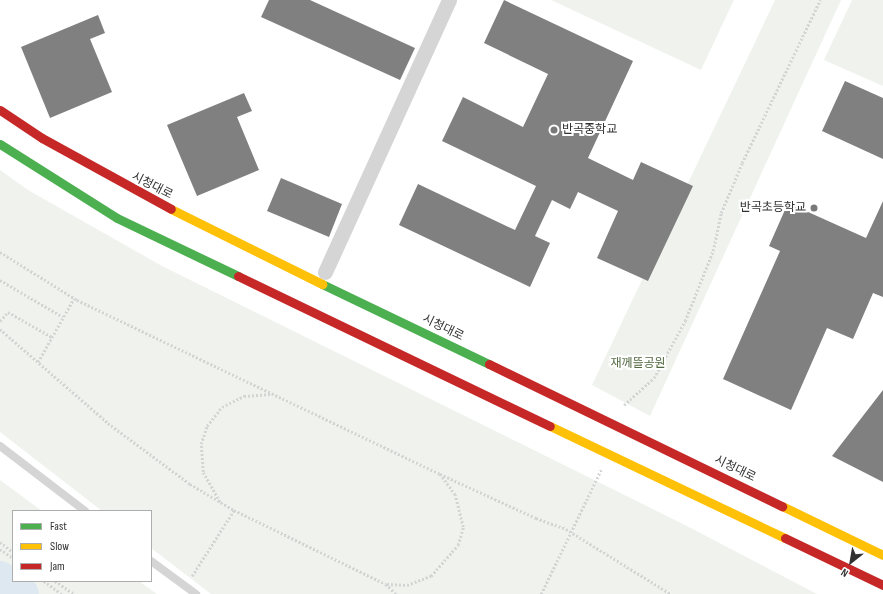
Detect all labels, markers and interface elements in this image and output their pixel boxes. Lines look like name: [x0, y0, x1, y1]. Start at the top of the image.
place label: 반곡중학교: [562, 123, 617, 137]
marker: 반곡중학교: [549, 125, 559, 135]
street label: 시청대로: [129, 170, 175, 202]
place label: 반곡초등학교: [740, 201, 806, 215]
marker: 반곡초등학교: [809, 203, 819, 213]
street label: 시청대로: [420, 312, 466, 344]
park label: 재께뜰공원: [610, 357, 666, 371]
street label: 시청대로: [712, 453, 758, 485]
legend: [12, 510, 152, 582]
text: Fast: [50, 519, 67, 534]
text: Slow: [50, 539, 69, 554]
north arrow: [831, 542, 871, 582]
text: Jam: [50, 559, 65, 574]
text: N: [839, 566, 850, 580]

